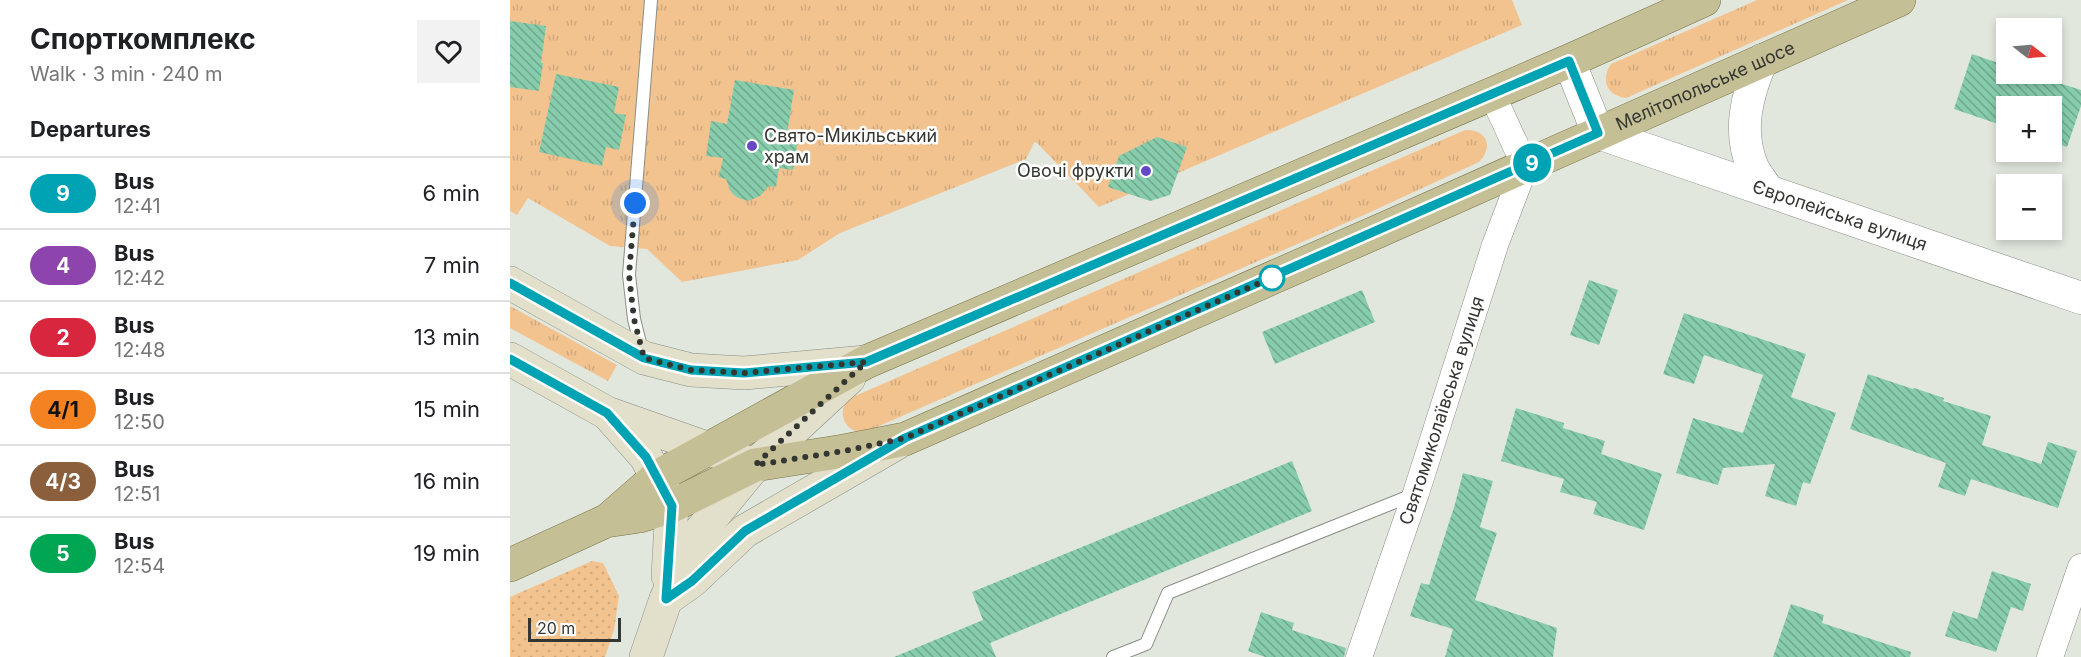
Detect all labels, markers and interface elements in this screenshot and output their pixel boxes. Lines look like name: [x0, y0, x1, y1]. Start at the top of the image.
north arrow: [1996, 18, 2062, 84]
map controls: [1996, 18, 2062, 240]
button: heart: [417, 20, 480, 83]
text: Спорткомплекс: [30, 22, 256, 56]
street label: Мелітопольське шосе: [1612, 37, 1798, 135]
text: Walk · 3 min · 240 m: [30, 62, 223, 86]
button: +: [1996, 96, 2062, 162]
text: Departures: [30, 116, 151, 142]
place label: Свято-Микільський храм: [764, 125, 937, 167]
marker: Свято-Микільський храм: [745, 139, 759, 153]
line badge: 9: [1512, 144, 1552, 182]
text: 9: [1525, 151, 1539, 176]
place label: Овочі фрукти: [1017, 160, 1134, 181]
marker: Овочі фрукти: [1139, 164, 1153, 178]
text: Bus: [114, 168, 155, 194]
button: −: [1996, 174, 2062, 240]
street label: Європейська вулиця: [1750, 175, 1930, 255]
text: 6 min: [423, 180, 480, 206]
text: 9: [56, 181, 70, 206]
your location: [620, 188, 650, 218]
text: 12:41: [114, 194, 161, 218]
text: Bus: [114, 240, 155, 266]
text: 7 min: [424, 252, 480, 278]
text: 4: [56, 253, 70, 278]
unlabelled marker: [1259, 265, 1285, 291]
text: 12:42: [114, 266, 165, 290]
street label: Святомиколаївська вулиця: [1395, 293, 1488, 528]
text: Bus: [114, 312, 155, 338]
text: 13 min: [414, 324, 480, 350]
text: 2: [56, 325, 70, 350]
text: 12:48: [114, 338, 165, 362]
text: Bus: [114, 384, 155, 410]
text: 15 min: [414, 396, 480, 422]
text: 4/1: [47, 397, 79, 422]
text: 12:50: [114, 410, 165, 434]
text: Bus: [114, 456, 155, 482]
text: 16 min: [414, 468, 480, 494]
text: 4/3: [45, 469, 81, 494]
text: 12:51: [114, 482, 160, 506]
text: Bus: [114, 528, 155, 554]
text: 19 min: [414, 540, 480, 566]
text: 5: [56, 541, 70, 566]
text: 12:54: [114, 554, 165, 578]
scale bar: [528, 615, 621, 642]
text: 20 m: [537, 618, 575, 638]

